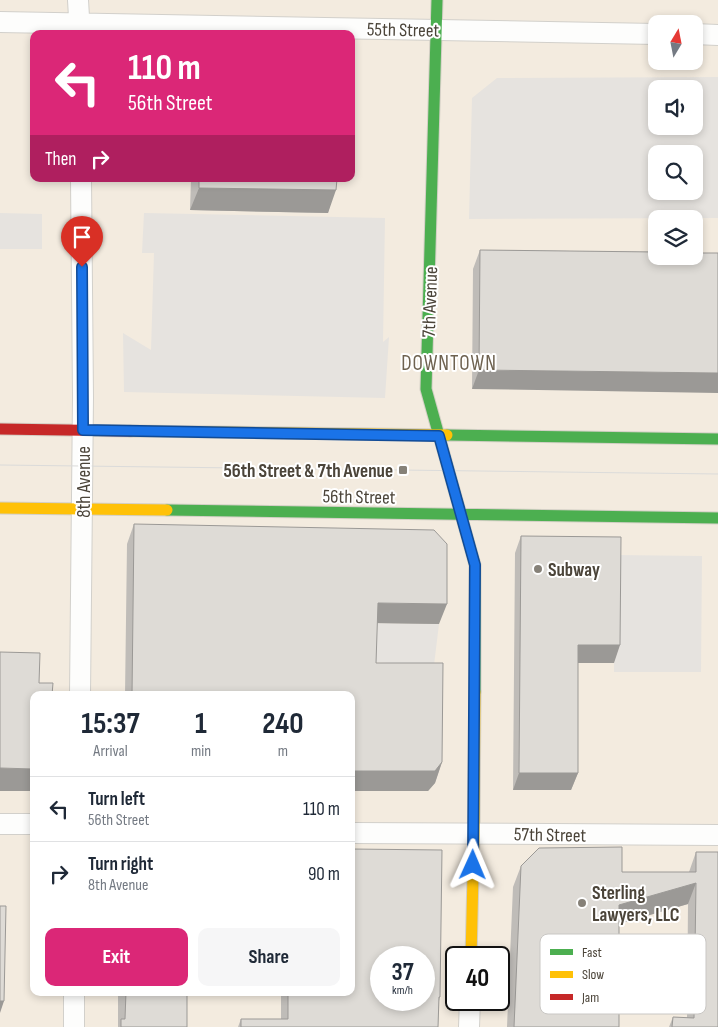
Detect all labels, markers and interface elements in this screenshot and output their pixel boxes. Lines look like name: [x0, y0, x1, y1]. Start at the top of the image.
north arrow: [648, 15, 702, 70]
map controls: [648, 15, 703, 265]
street label: 55th Street: [367, 18, 440, 43]
text: 110 m: [128, 47, 201, 90]
icon: left: [45, 50, 110, 115]
button: sound: [648, 80, 703, 135]
text: 56th Street: [128, 90, 213, 117]
icon: right: [86, 145, 114, 173]
button: search: [648, 145, 703, 200]
text: Then: [45, 148, 76, 171]
button: layers: [648, 210, 703, 265]
pin: [61, 216, 103, 267]
icon: arrive: [68, 223, 96, 251]
street label: 7th Avenue: [418, 266, 443, 338]
district label: DOWNTOWN: [401, 351, 497, 376]
street label: 8th Avenue: [73, 446, 96, 518]
place label: 56th Street & 7th Avenue: [223, 460, 393, 483]
marker: 56th Street & 7th Avenue: [397, 464, 409, 476]
street label: 56th Street: [322, 485, 396, 510]
place label: Subway: [548, 559, 600, 582]
marker: Subway: [532, 563, 544, 575]
text: 15:37: [81, 706, 140, 742]
text: 1: [195, 706, 207, 742]
text: 240: [262, 706, 304, 742]
text: Arrival: [93, 742, 128, 761]
text: min: [191, 742, 211, 761]
text: m: [278, 742, 288, 761]
text: Turn left: [88, 788, 145, 811]
icon: left: [45, 795, 73, 823]
text: 110 m: [303, 798, 340, 821]
text: 56th Street: [88, 811, 149, 830]
street label: 57th Street: [514, 823, 587, 848]
position arrow: [446, 838, 498, 890]
text: Turn right: [88, 853, 153, 876]
icon: right: [45, 860, 73, 888]
text: 90 m: [308, 863, 340, 886]
text: 8th Avenue: [88, 876, 148, 895]
place label: Sterling Lawyers, LLC: [592, 882, 680, 927]
marker: Sterling Lawyers, LLC: [576, 897, 588, 909]
button: Exit: [45, 928, 188, 986]
button: Share: [198, 928, 340, 986]
legend: [540, 934, 706, 1014]
text: Fast: [582, 944, 602, 961]
speed limit sign: 40: [445, 946, 510, 1011]
text: 37: [391, 957, 414, 988]
text: Slow: [582, 966, 604, 983]
text: km/h: [392, 983, 413, 998]
text: Jam: [581, 989, 599, 1006]

